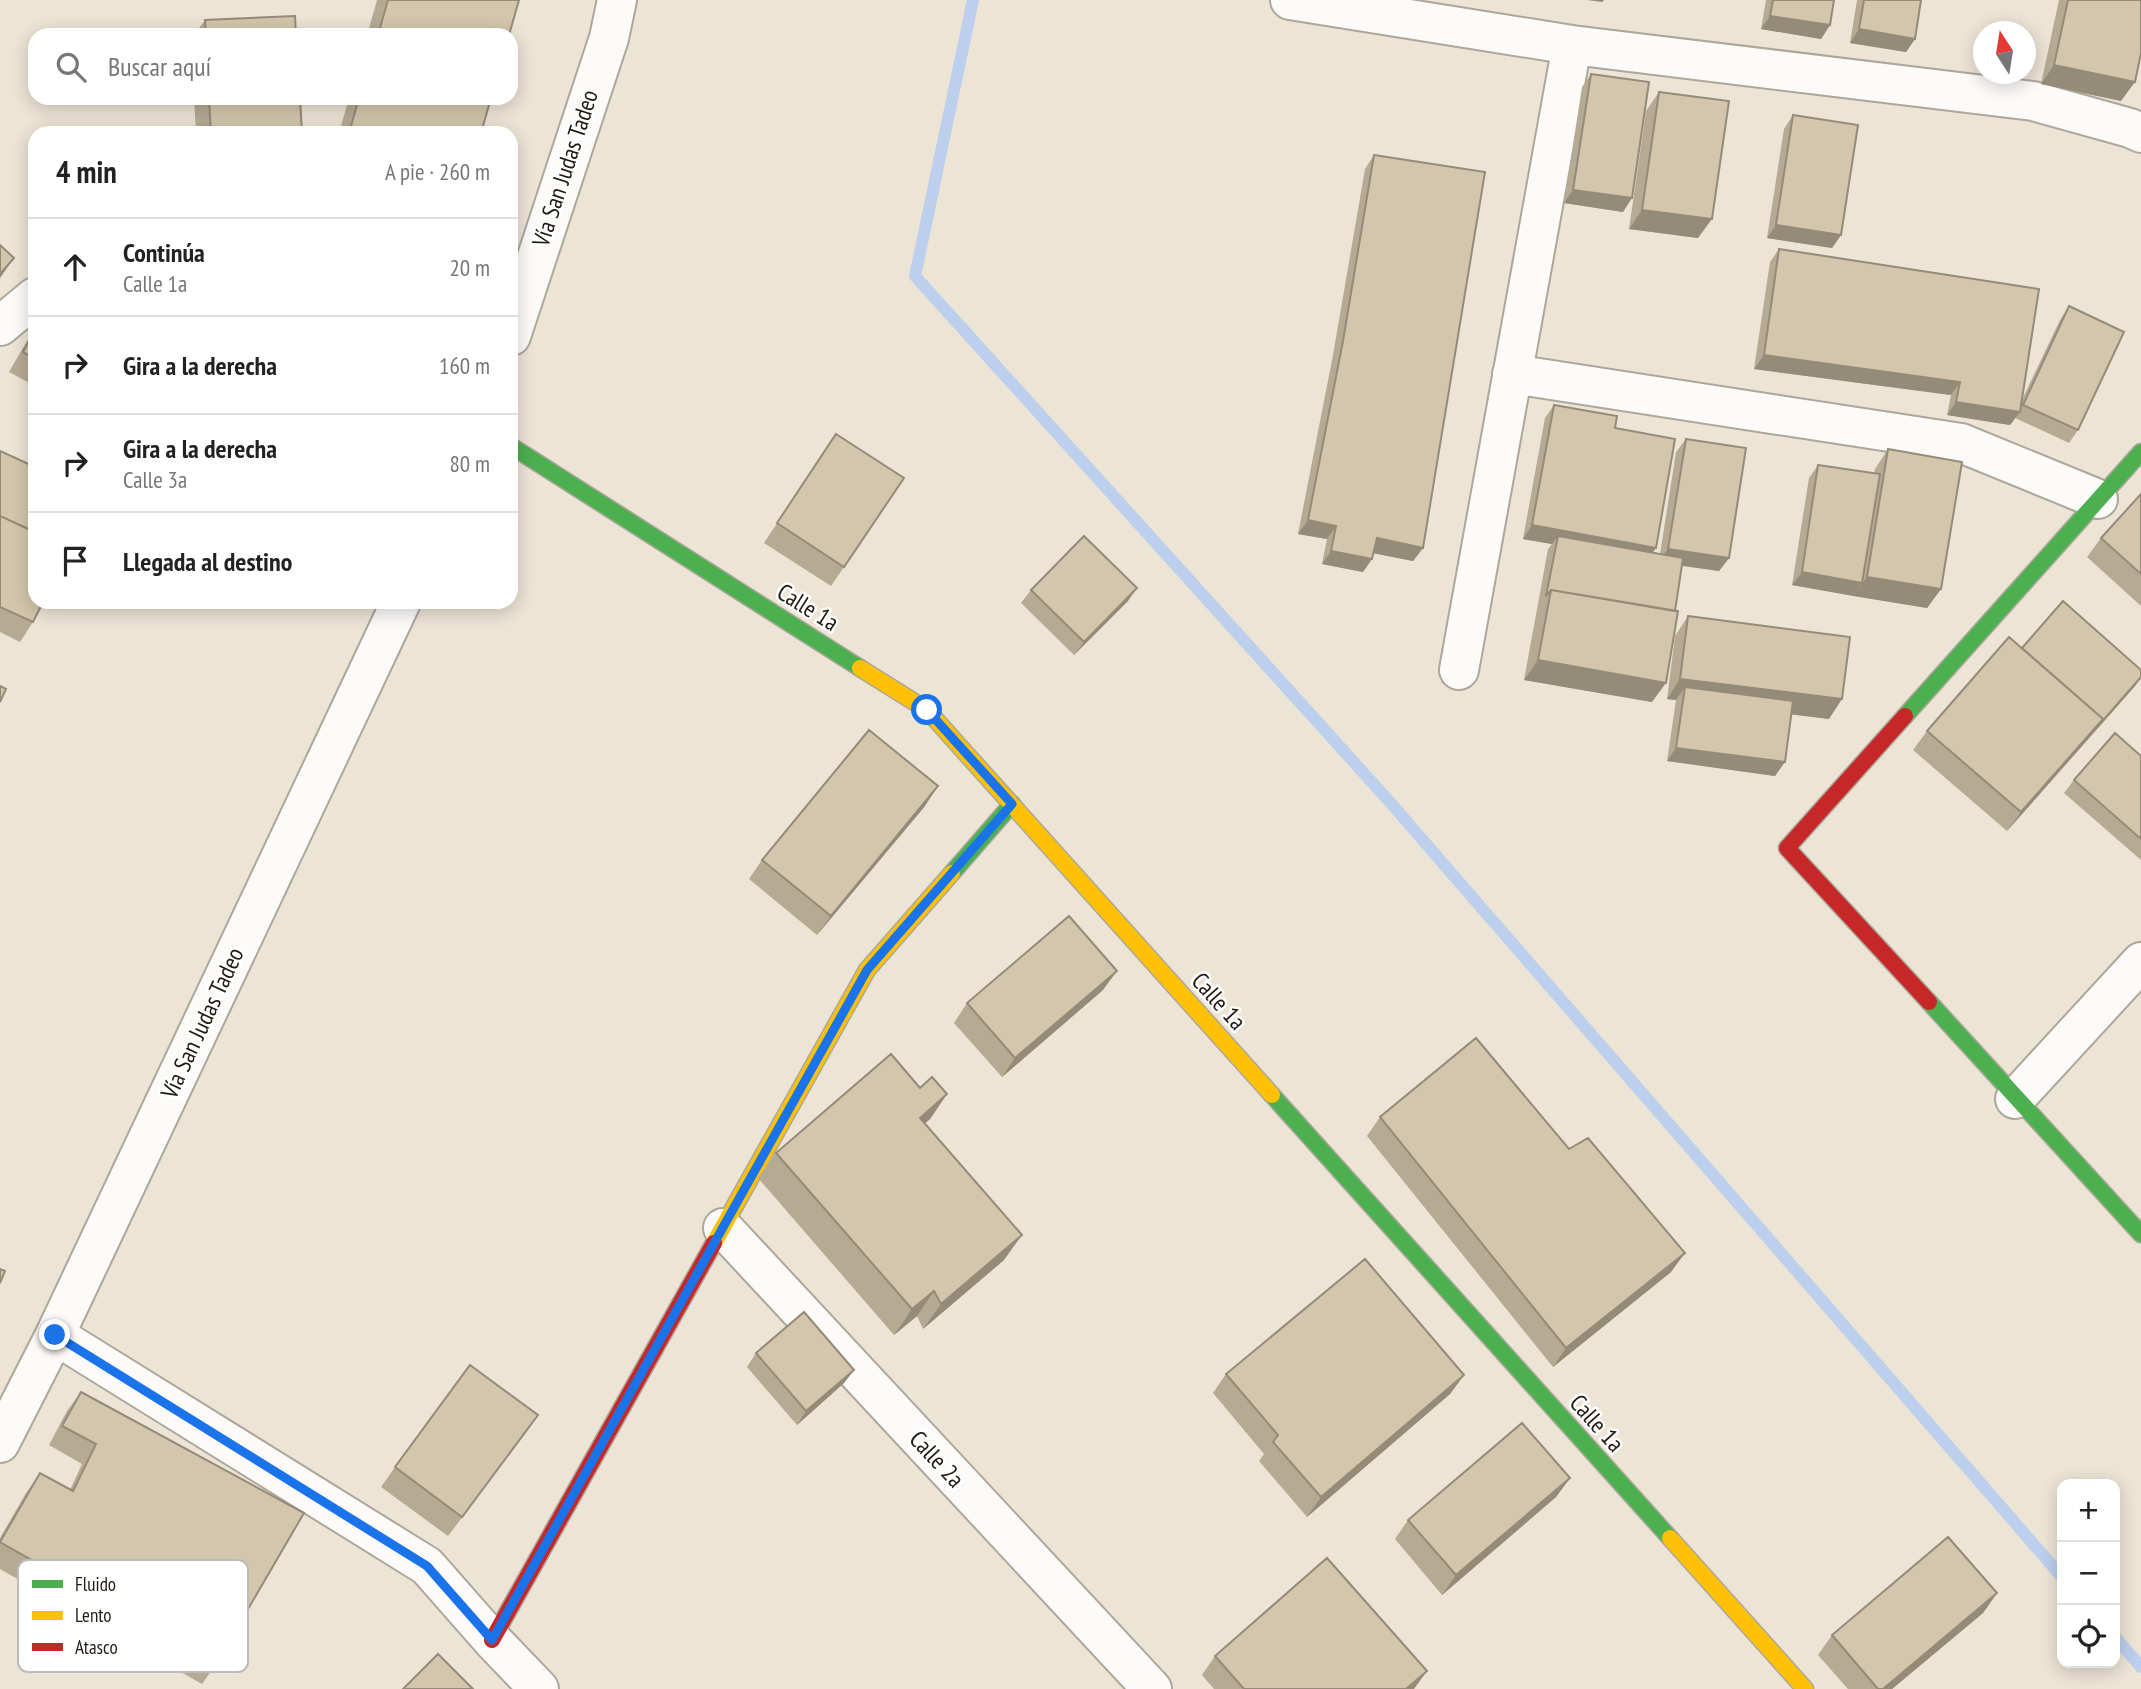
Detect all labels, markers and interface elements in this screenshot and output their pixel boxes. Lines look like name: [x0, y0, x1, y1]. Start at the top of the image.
north arrow: [1973, 21, 2036, 84]
search box: [28, 28, 518, 105]
icon: search: [52, 48, 90, 86]
text: Buscar aquí: [108, 50, 211, 83]
street label: Vía San Judas Tadeo: [525, 86, 605, 251]
text: 4 min: [56, 152, 117, 191]
text: A pie · 260 m: [385, 157, 490, 186]
text: Continúa: [123, 236, 205, 269]
icon: ahead: [56, 248, 94, 286]
text: 20 m: [449, 253, 490, 282]
text: Calle 1a: [123, 269, 187, 298]
icon: right: [56, 346, 94, 384]
text: Gira a la derecha: [123, 349, 277, 382]
text: 160 m: [439, 351, 490, 380]
text: Gira a la derecha: [123, 432, 277, 465]
icon: right: [56, 444, 94, 482]
text: 80 m: [449, 449, 490, 478]
text: Calle 3a: [123, 465, 187, 494]
icon: arrive: [56, 542, 94, 580]
text: Llegada al destino: [123, 545, 292, 578]
street label: Calle 1a: [771, 576, 845, 638]
route start: [911, 694, 942, 725]
street label: Vía San Judas Tadeo: [153, 943, 251, 1104]
street label: Calle 1a: [1185, 966, 1253, 1036]
route end: [39, 1319, 70, 1350]
street label: Calle 1a: [1563, 1388, 1631, 1458]
street label: Calle 2a: [903, 1424, 971, 1494]
map controls: [2057, 1479, 2120, 1668]
button: +: [2057, 1479, 2120, 1542]
button: −: [2057, 1542, 2120, 1605]
legend: [18, 1560, 248, 1672]
text: Fluido: [75, 1572, 116, 1596]
text: Lento: [75, 1603, 112, 1627]
button: locate: [2057, 1605, 2120, 1668]
text: Atasco: [75, 1635, 118, 1659]

